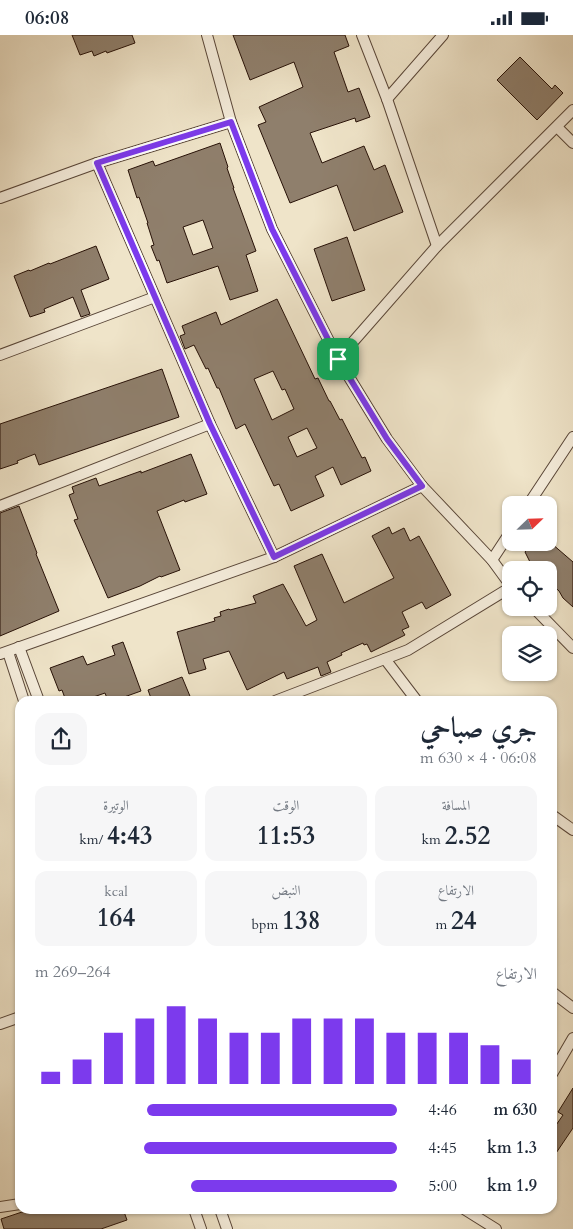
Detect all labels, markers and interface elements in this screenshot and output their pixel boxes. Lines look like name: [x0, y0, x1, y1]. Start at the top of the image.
text: 06:08: [25, 5, 69, 31]
pin: [317, 338, 359, 380]
icon: arrive: [324, 345, 352, 373]
north arrow: [502, 496, 558, 551]
map controls: [502, 496, 557, 681]
button: locate: [502, 561, 557, 616]
button: layers: [502, 626, 557, 681]
text: جري صباحي: [420, 709, 537, 747]
button: share: [35, 713, 87, 765]
text: 06:08 · 4 × 630 m: [420, 747, 537, 769]
text: الوتيرة: [103, 796, 129, 815]
text: الوقت: [273, 796, 299, 815]
text: المسافة: [442, 796, 470, 815]
text: 4:43: [107, 819, 153, 853]
text: 11:53: [257, 819, 315, 853]
text: 2.52: [445, 819, 490, 853]
text: /km: [79, 830, 107, 849]
text: km: [422, 830, 445, 849]
text: النبض: [272, 881, 300, 900]
text: الارتفاع: [438, 881, 474, 900]
text: kcal: [104, 882, 128, 901]
text: 164: [97, 901, 135, 935]
text: 138: [282, 904, 321, 938]
text: 24: [451, 904, 477, 938]
text: bpm: [252, 915, 282, 934]
text: m: [435, 915, 451, 934]
text: 264–269 m: [35, 961, 111, 983]
text: الارتفاع: [495, 963, 537, 985]
text: 4:46: [428, 1099, 457, 1121]
text: 630 m: [493, 1099, 537, 1121]
text: 4:45: [428, 1137, 457, 1159]
text: 1.3 km: [487, 1137, 537, 1159]
text: 5:00: [428, 1175, 457, 1197]
text: 1.9 km: [487, 1175, 537, 1197]

